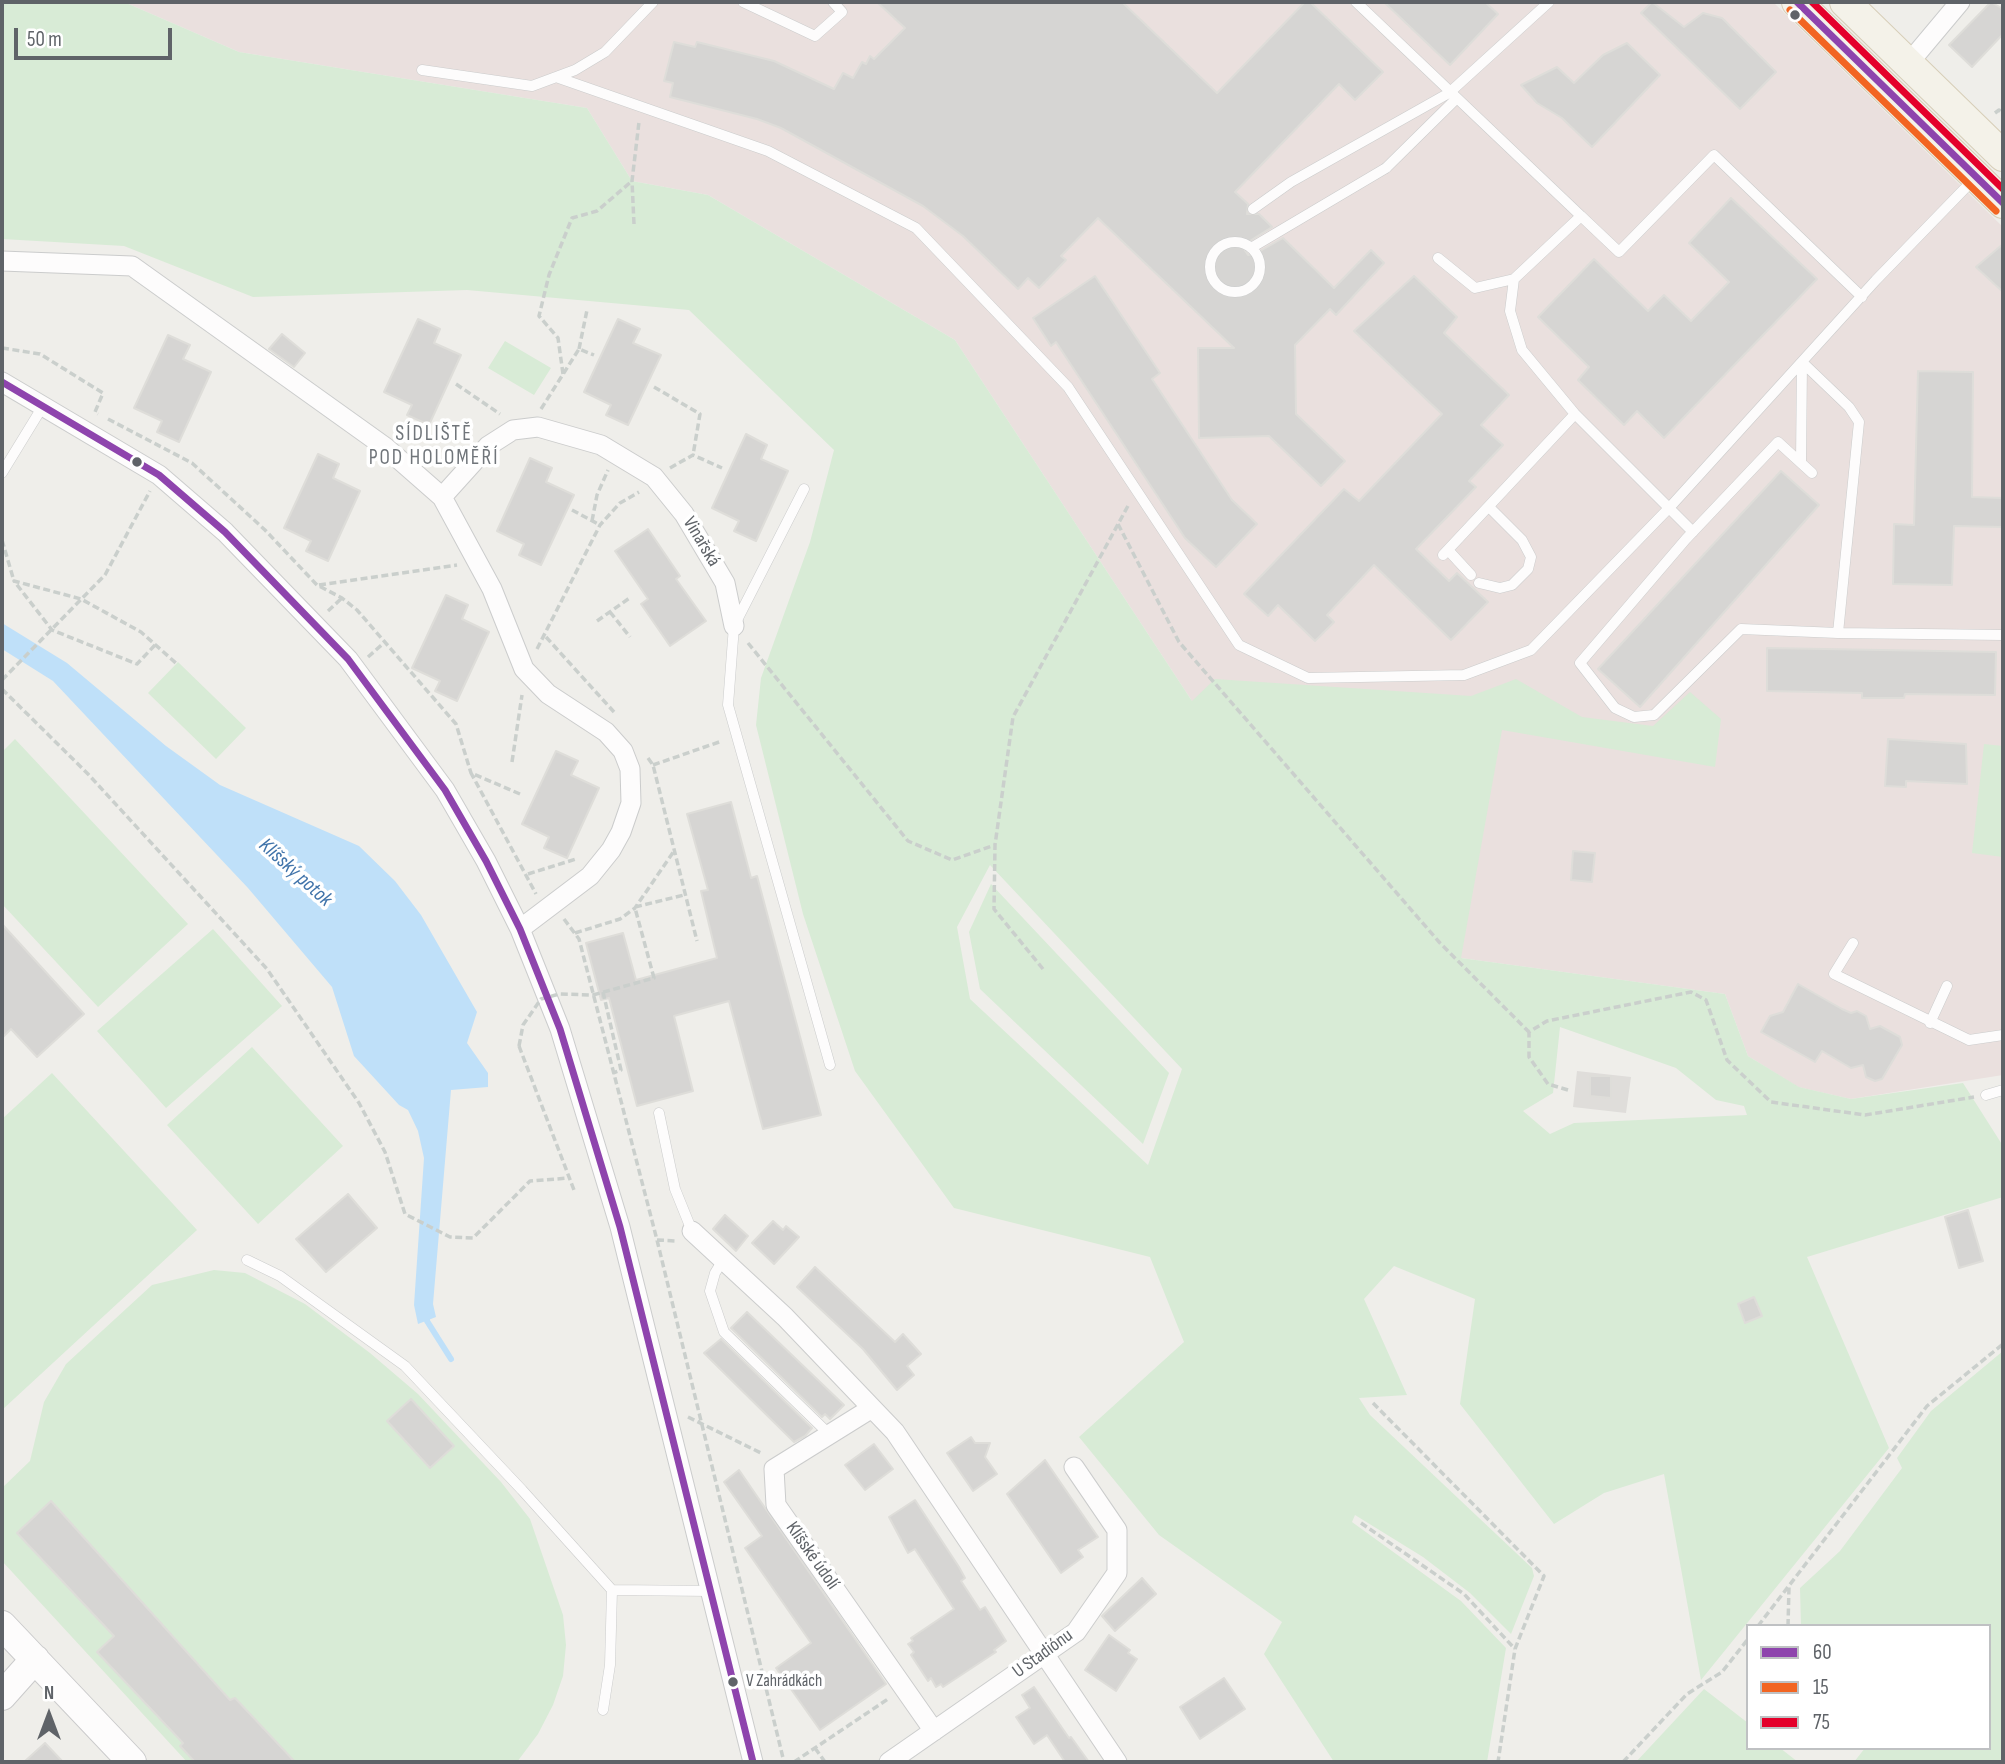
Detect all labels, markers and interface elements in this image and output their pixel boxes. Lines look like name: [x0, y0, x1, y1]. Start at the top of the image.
unlabelled marker: [1788, 8, 1802, 22]
scale bar: [18, 14, 175, 58]
text: 50 m: [27, 27, 62, 52]
district label: SÍDLIŠTĚ POD HOLOMĚŘÍ: [370, 422, 498, 472]
unlabelled marker: [130, 455, 144, 469]
street label: Vinařská: [677, 513, 725, 571]
water label: Klíšský potok: [253, 833, 337, 913]
street label: Klíšské údolí: [780, 1518, 844, 1594]
legend: [1746, 1624, 1991, 1750]
street label: U Stadiónu: [1008, 1625, 1078, 1683]
text: 60: [1813, 1640, 1832, 1665]
place label: V Zahrádkách: [746, 1672, 822, 1692]
marker: V Zahrádkách: [726, 1675, 740, 1689]
text: 15: [1813, 1675, 1829, 1700]
north arrow: [14, 1680, 84, 1750]
text: N: [44, 1682, 54, 1705]
text: 75: [1813, 1710, 1830, 1735]

